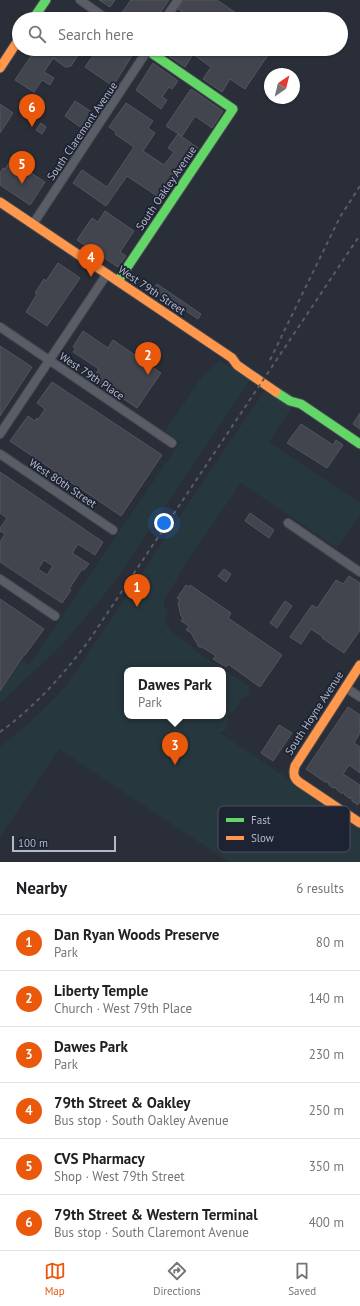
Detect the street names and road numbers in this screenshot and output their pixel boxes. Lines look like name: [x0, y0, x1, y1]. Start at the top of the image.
street label: South Claremont Avenue: [44, 79, 121, 183]
street label: South Oakley Avenue: [133, 143, 200, 233]
street label: West 79th Street: [116, 262, 189, 318]
street label: West 79th Place: [57, 349, 127, 403]
street label: West 80th Street: [27, 455, 100, 511]
street label: South Hoyne Avenue: [282, 668, 347, 758]

